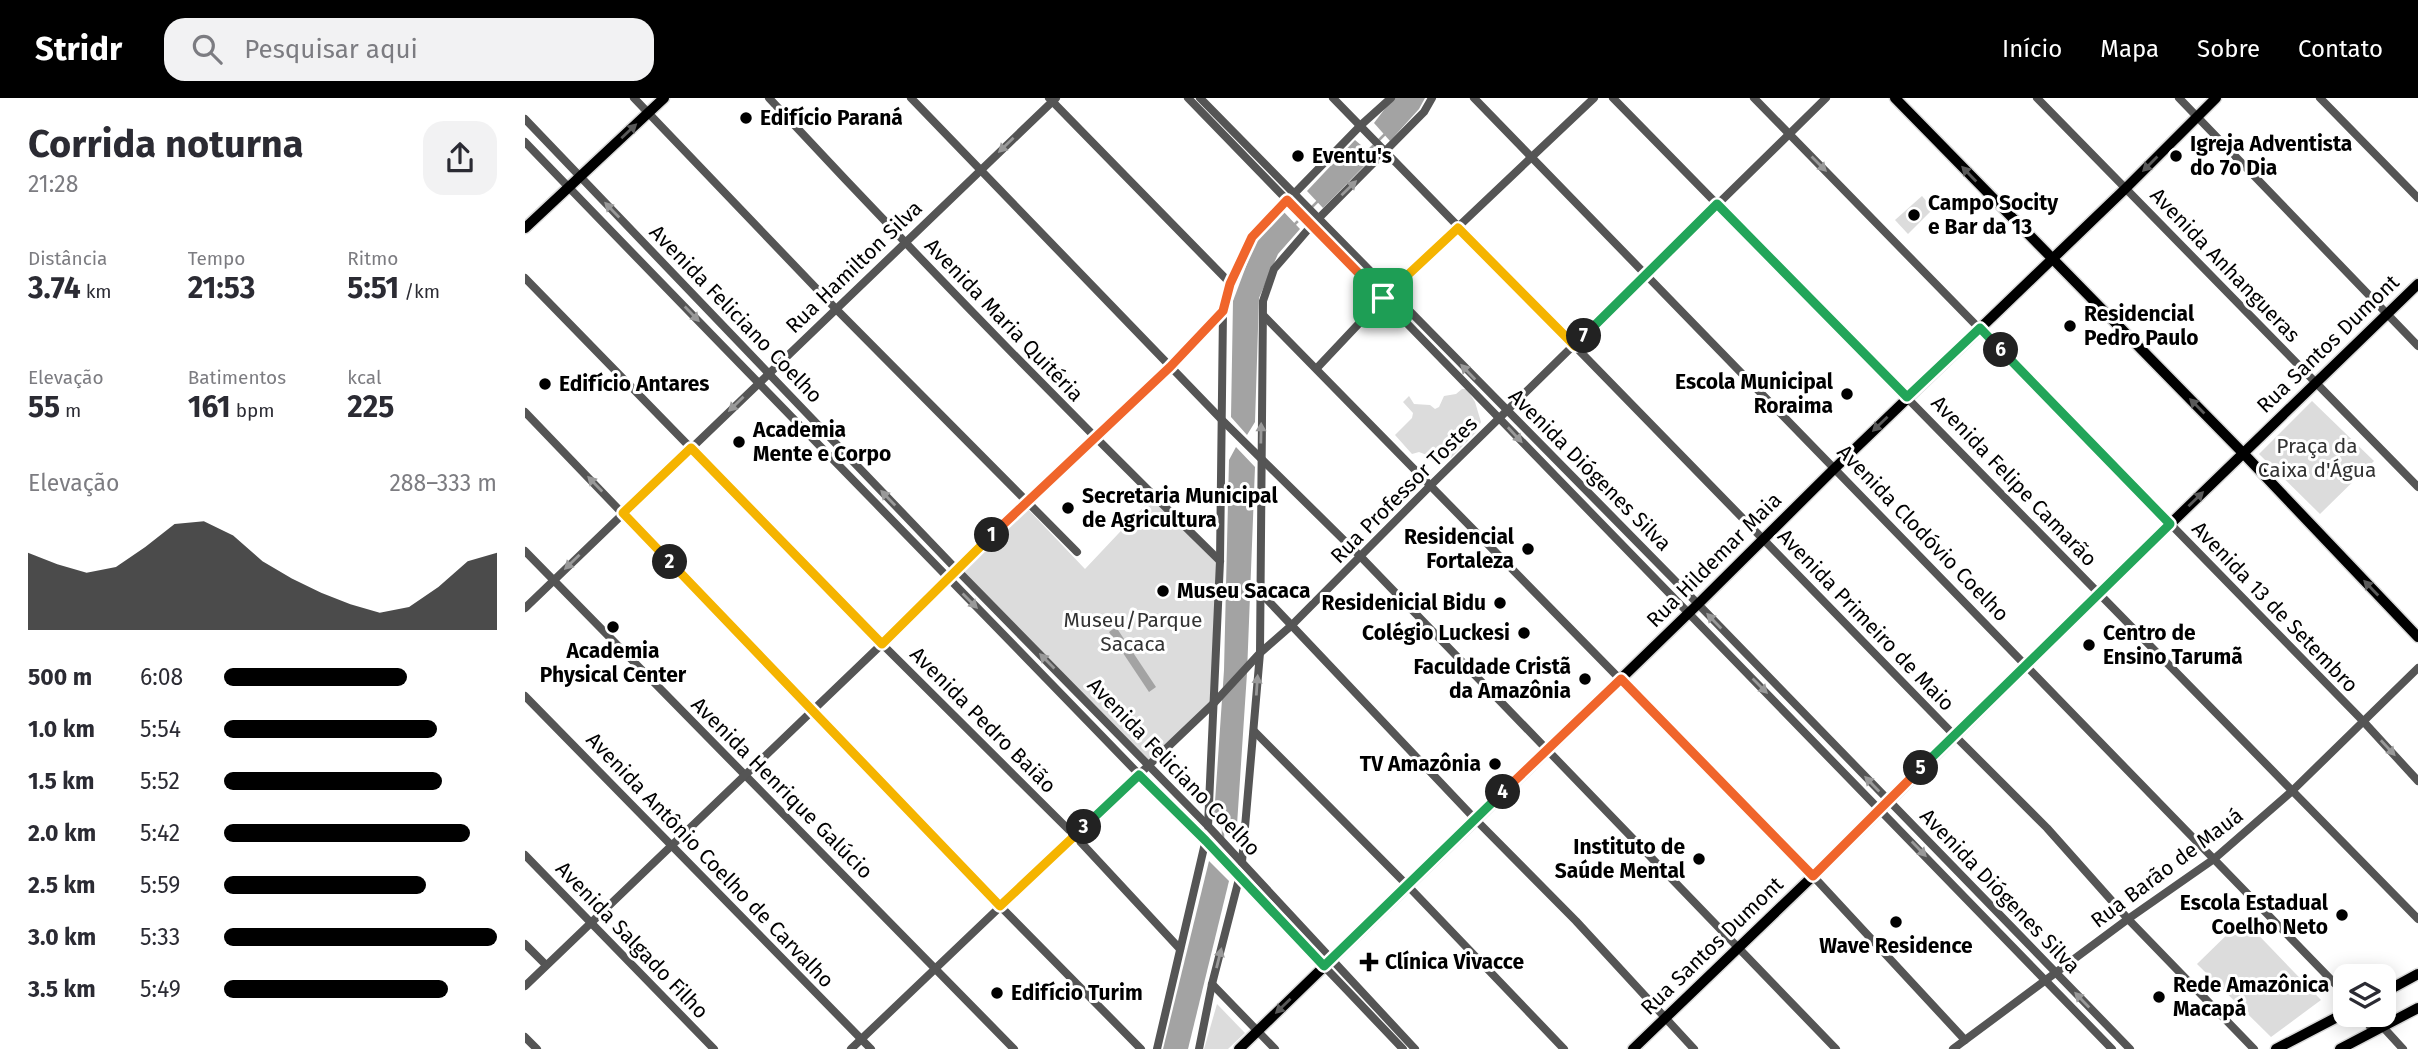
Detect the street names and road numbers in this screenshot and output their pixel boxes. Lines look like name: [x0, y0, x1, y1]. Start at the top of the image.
street label: Avenida Anhangueras: [2145, 182, 2306, 348]
street label: Rua Hamilton Silva: [780, 195, 928, 339]
street label: Avenida Feliciano Coelho: [644, 219, 828, 409]
street label: Avenida Maria Quitéria: [919, 233, 1089, 407]
street label: Rua Santos Dumont: [2251, 269, 2405, 419]
street label: Avenida Diógenes Silva: [1503, 383, 1677, 557]
street label: Avenida Felipe Camarão: [1926, 390, 2102, 572]
street label: Rua Professor Tostes: [1325, 411, 1483, 569]
street label: Avenida Clodóvio Coelho: [1832, 439, 2014, 627]
street label: Rua Hildemar Maia: [1641, 487, 1787, 633]
street label: Avenida 13 de Setembro: [2186, 516, 2364, 698]
street label: Avenida Primeiro de Maio: [1772, 523, 1960, 717]
street label: Avenida Pedro Baião: [904, 641, 1062, 799]
street label: Avenida Feliciano Coelho: [1082, 672, 1266, 862]
street label: Avenida Henrique Galúcio: [686, 692, 878, 884]
street label: Avenida Antônio Coelho de Carvalho: [581, 727, 839, 993]
street label: Rua Barão de Mauá: [2086, 802, 2248, 934]
street label: Avenida Diógenes Silva: [1915, 803, 2085, 979]
street label: Avenida Salgado Filho: [550, 856, 714, 1024]
street label: Rua Santos Dumont: [1635, 871, 1789, 1021]

